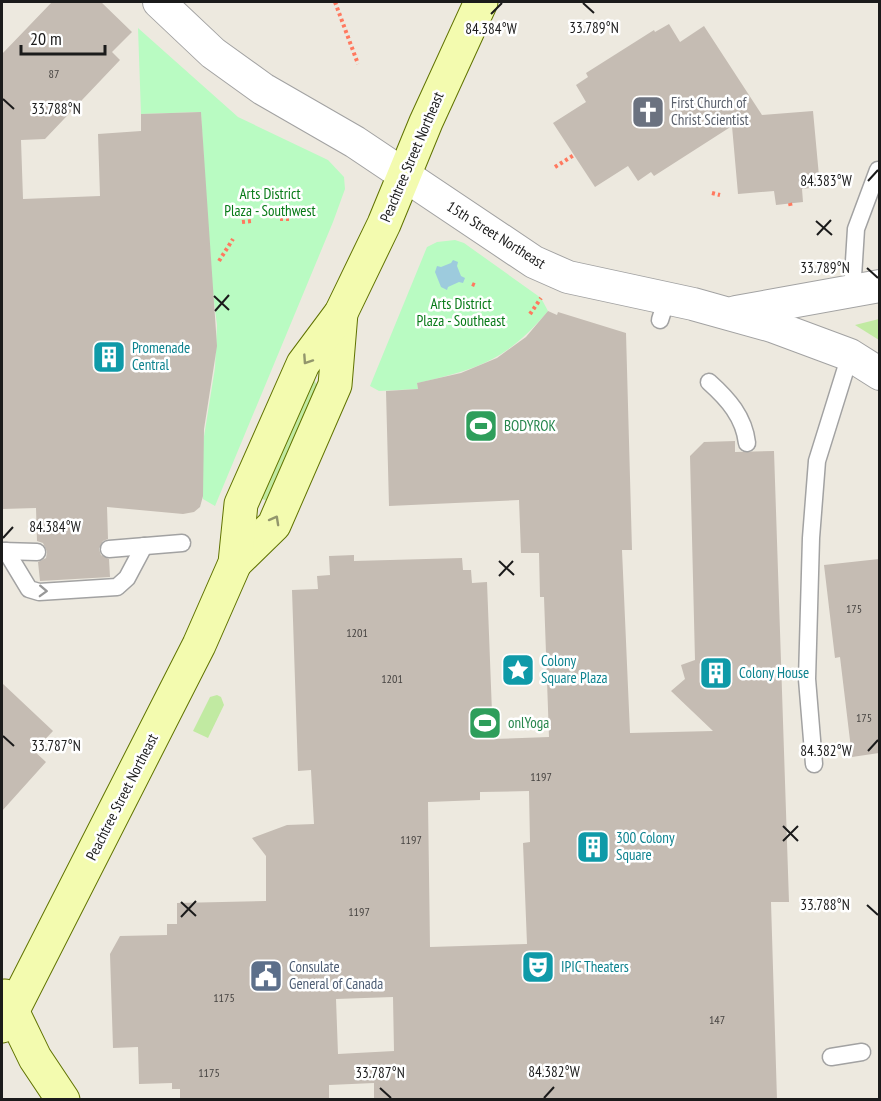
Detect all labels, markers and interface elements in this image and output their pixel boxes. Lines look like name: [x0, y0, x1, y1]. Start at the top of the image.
scale bar: [21, 18, 105, 56]
text: 33.789°N: [569, 18, 619, 37]
text: 84.384°W: [465, 19, 517, 38]
text: 20 m: [30, 27, 62, 50]
house number: 87: [49, 66, 59, 81]
street label: Peachtree Street Northeast: [376, 89, 448, 225]
place label: First Church of Christ Scientist: [671, 93, 749, 129]
church icon: First Church of Christ Scientist: [630, 94, 666, 130]
text: 33.788°N: [31, 99, 81, 118]
text: 84.383°W: [800, 171, 852, 190]
park label: Arts District Plaza - Southwest: [224, 184, 316, 220]
street label: 15th Street Northeast: [443, 197, 549, 273]
text: 33.789°N: [800, 258, 850, 277]
park label: Arts District Plaza - Southeast: [417, 294, 505, 330]
place label: Promenade Central: [132, 338, 190, 374]
building icon: Promenade Central: [91, 339, 127, 375]
one-way arrow: [303, 353, 314, 364]
sports icon: BODYROK: [463, 408, 499, 444]
place label: BODYROK: [504, 416, 557, 435]
one-way arrow: [268, 516, 279, 526]
text: 84.384°W: [29, 517, 81, 536]
one-way arrow: [39, 585, 48, 597]
house number: 175: [846, 601, 862, 616]
house number: 1201: [346, 625, 368, 640]
place label: Colony Square Plaza: [541, 651, 608, 687]
place icon: Colony Square Plaza: [500, 652, 536, 688]
building icon: Colony House: [698, 655, 734, 691]
place label: Colony House: [739, 663, 809, 682]
house number: 1201: [381, 671, 403, 686]
sports icon: onlYoga: [467, 705, 503, 741]
house number: 175: [856, 710, 872, 725]
place label: onlYoga: [508, 713, 549, 732]
street label: Peachtree Street Northeast: [81, 730, 162, 863]
text: 33.787°N: [31, 736, 81, 755]
text: 84.382°W: [800, 741, 852, 760]
house number: 1197: [530, 769, 552, 784]
place label: 300 Colony Square: [616, 828, 675, 864]
building icon: 300 Colony Square: [575, 829, 611, 865]
house number: 1197: [400, 832, 422, 847]
text: 33.788°N: [800, 895, 850, 914]
house number: 1197: [348, 904, 370, 919]
theatre icon: IPIC Theaters: [520, 949, 556, 985]
place label: Consulate General of Canada: [289, 957, 383, 993]
place label: IPIC Theaters: [561, 957, 629, 976]
public building icon: Consulate General of Canada: [248, 958, 284, 994]
house number: 1175: [213, 990, 235, 1005]
house number: 147: [709, 1012, 725, 1027]
text: 84.382°W: [528, 1062, 580, 1081]
text: 33.787°N: [355, 1063, 405, 1082]
house number: 1175: [198, 1065, 220, 1080]

